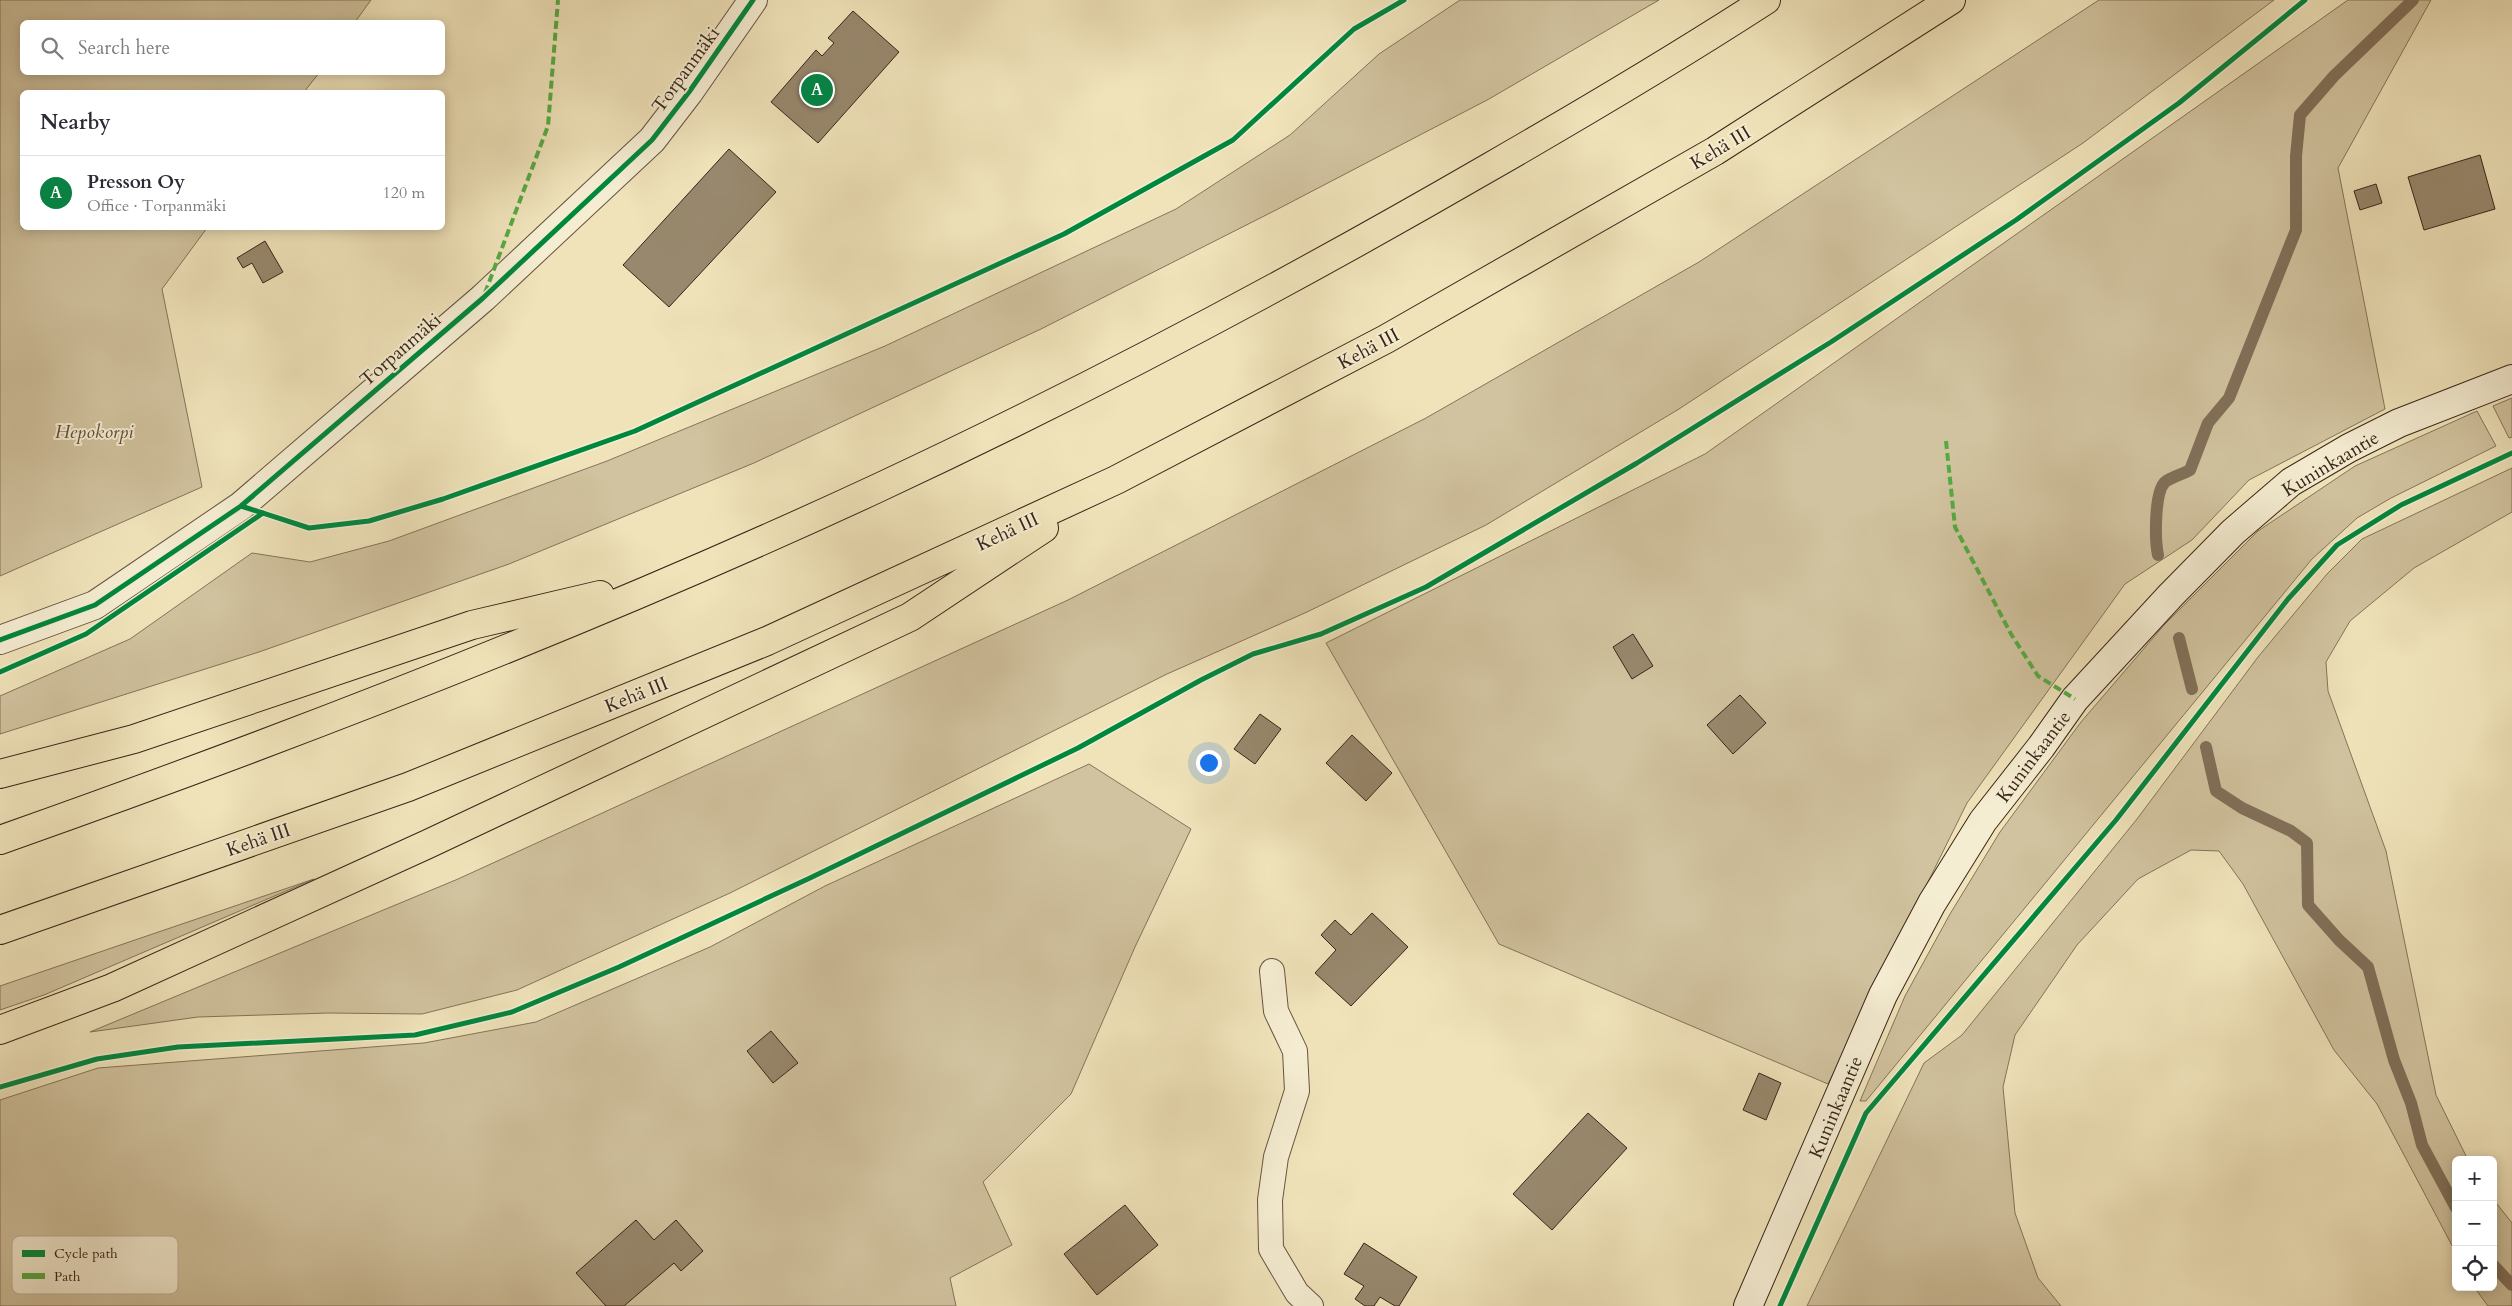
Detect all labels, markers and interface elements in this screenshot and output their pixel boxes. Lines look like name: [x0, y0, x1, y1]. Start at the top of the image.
search box: [20, 20, 445, 75]
street label: Torpanmäki: [646, 21, 726, 118]
icon: search: [38, 34, 66, 62]
text: Search here: [78, 35, 170, 61]
pin: A: [801, 71, 833, 109]
text: Nearby: [40, 108, 111, 137]
street label: Kehä III: [1685, 120, 1756, 176]
text: Presson Oy: [87, 169, 185, 195]
text: A: [50, 182, 62, 204]
text: 120 m: [383, 182, 425, 204]
text: Office · Torpanmäki: [87, 195, 226, 217]
street label: Torpanmäki: [354, 307, 447, 392]
street label: Kehä III: [1333, 322, 1404, 376]
park label: Hepokorpi: [55, 419, 134, 445]
street label: Kuninkaantie: [2277, 425, 2384, 503]
street label: Kehä III: [972, 506, 1043, 558]
street label: Kehä III: [601, 670, 672, 719]
street label: Kuninkaantie: [1991, 705, 2077, 808]
your location: [1196, 750, 1222, 776]
street label: Kehä III: [223, 817, 294, 863]
street label: Kuninkaantie: [1803, 1052, 1869, 1163]
map controls: [2452, 1156, 2497, 1291]
button: +: [2452, 1156, 2497, 1201]
button: −: [2452, 1201, 2497, 1246]
legend: [12, 1236, 178, 1294]
text: Cycle path: [54, 1244, 118, 1263]
button: locate: [2452, 1246, 2497, 1291]
text: Path: [54, 1267, 81, 1286]

